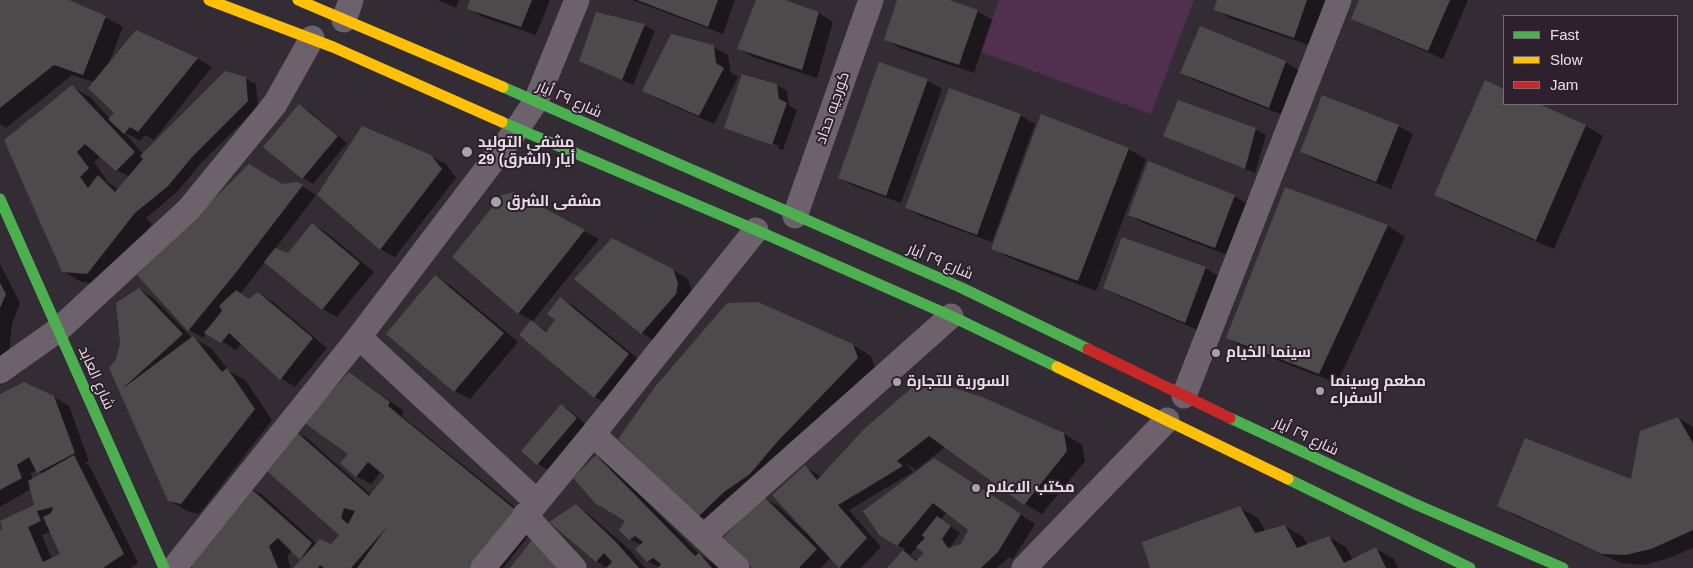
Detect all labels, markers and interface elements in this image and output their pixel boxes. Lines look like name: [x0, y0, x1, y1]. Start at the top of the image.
legend: [1503, 15, 1678, 105]
text: Fast: [1550, 26, 1579, 43]
text: Slow: [1550, 51, 1583, 68]
street label: كورجيه حداد: [812, 70, 854, 146]
text: Jam: [1550, 76, 1578, 93]
street label: شارع ٢٩ أيار: [534, 78, 604, 122]
place label: مشفى التوليد 29 أيار (الشرق): [478, 134, 575, 169]
marker: مشفى التوليد 29 أيار (الشرق): [460, 145, 474, 159]
place label: مشفى الشرق: [507, 193, 601, 211]
marker: مشفى الشرق: [489, 195, 503, 209]
street label: شارع ٢٩ أيار: [905, 240, 975, 284]
street label: شارع العابد: [74, 344, 118, 412]
place label: سينما الخيام: [1226, 344, 1311, 362]
marker: سينما الخيام: [1210, 347, 1222, 359]
place label: السورية للتجارة: [907, 373, 1010, 391]
place label: مطعم وسينما السفراء: [1330, 373, 1426, 408]
marker: السورية للتجارة: [891, 376, 903, 388]
marker: مطعم وسينما السفراء: [1314, 385, 1326, 397]
street label: شارع ٢٩ أيار: [1271, 414, 1341, 460]
place label: مكتب الاعلام: [986, 479, 1075, 497]
marker: مكتب الاعلام: [970, 482, 982, 494]

